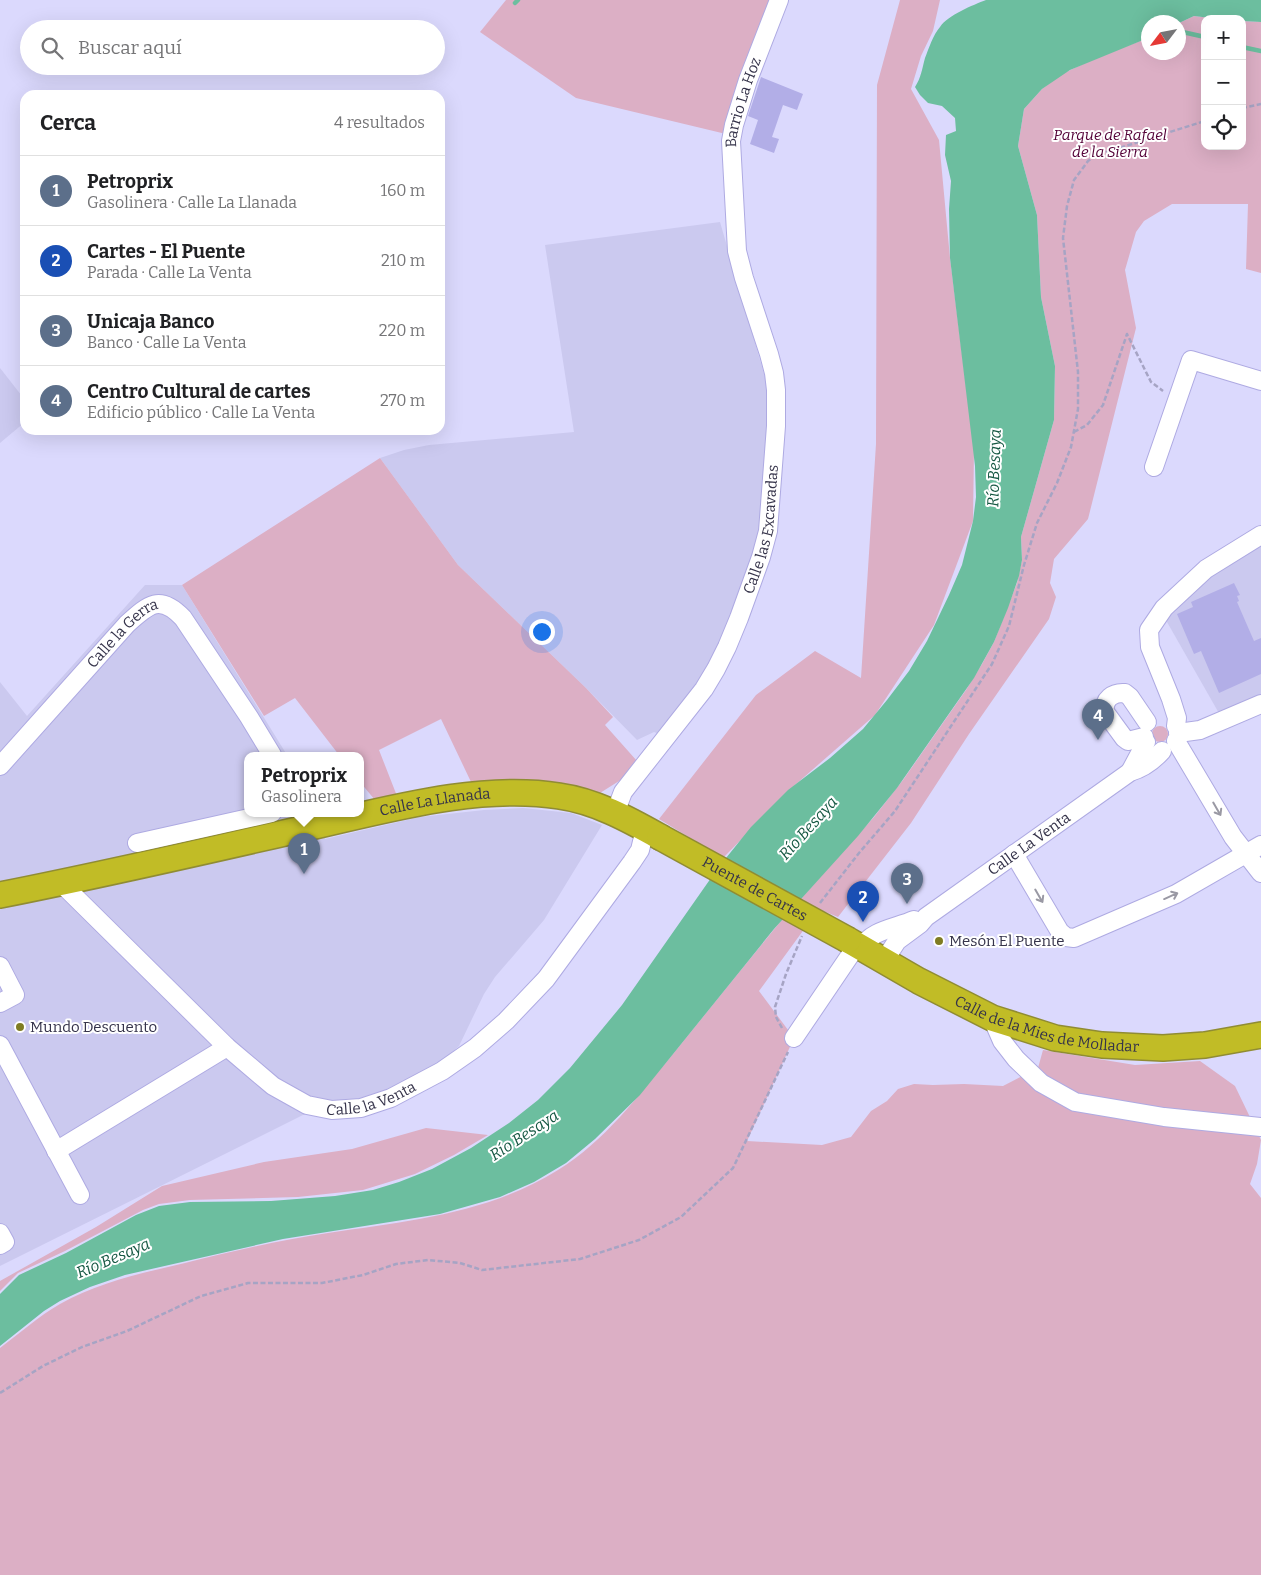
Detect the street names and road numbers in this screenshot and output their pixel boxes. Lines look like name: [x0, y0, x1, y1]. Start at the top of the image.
street label: Barrio La Hoz: [722, 55, 765, 148]
street label: Calle las Excavadas: [739, 464, 782, 596]
street label: Calle la Gerra: [83, 595, 160, 672]
street label: Calle La Llanada: [378, 784, 491, 820]
street label: Calle La Venta: [984, 808, 1074, 879]
street label: Puente de Cartes: [699, 853, 810, 925]
street label: Calle de la Mies de Molladar: [952, 992, 1140, 1056]
street label: Calle la Venta: [325, 1077, 419, 1120]

